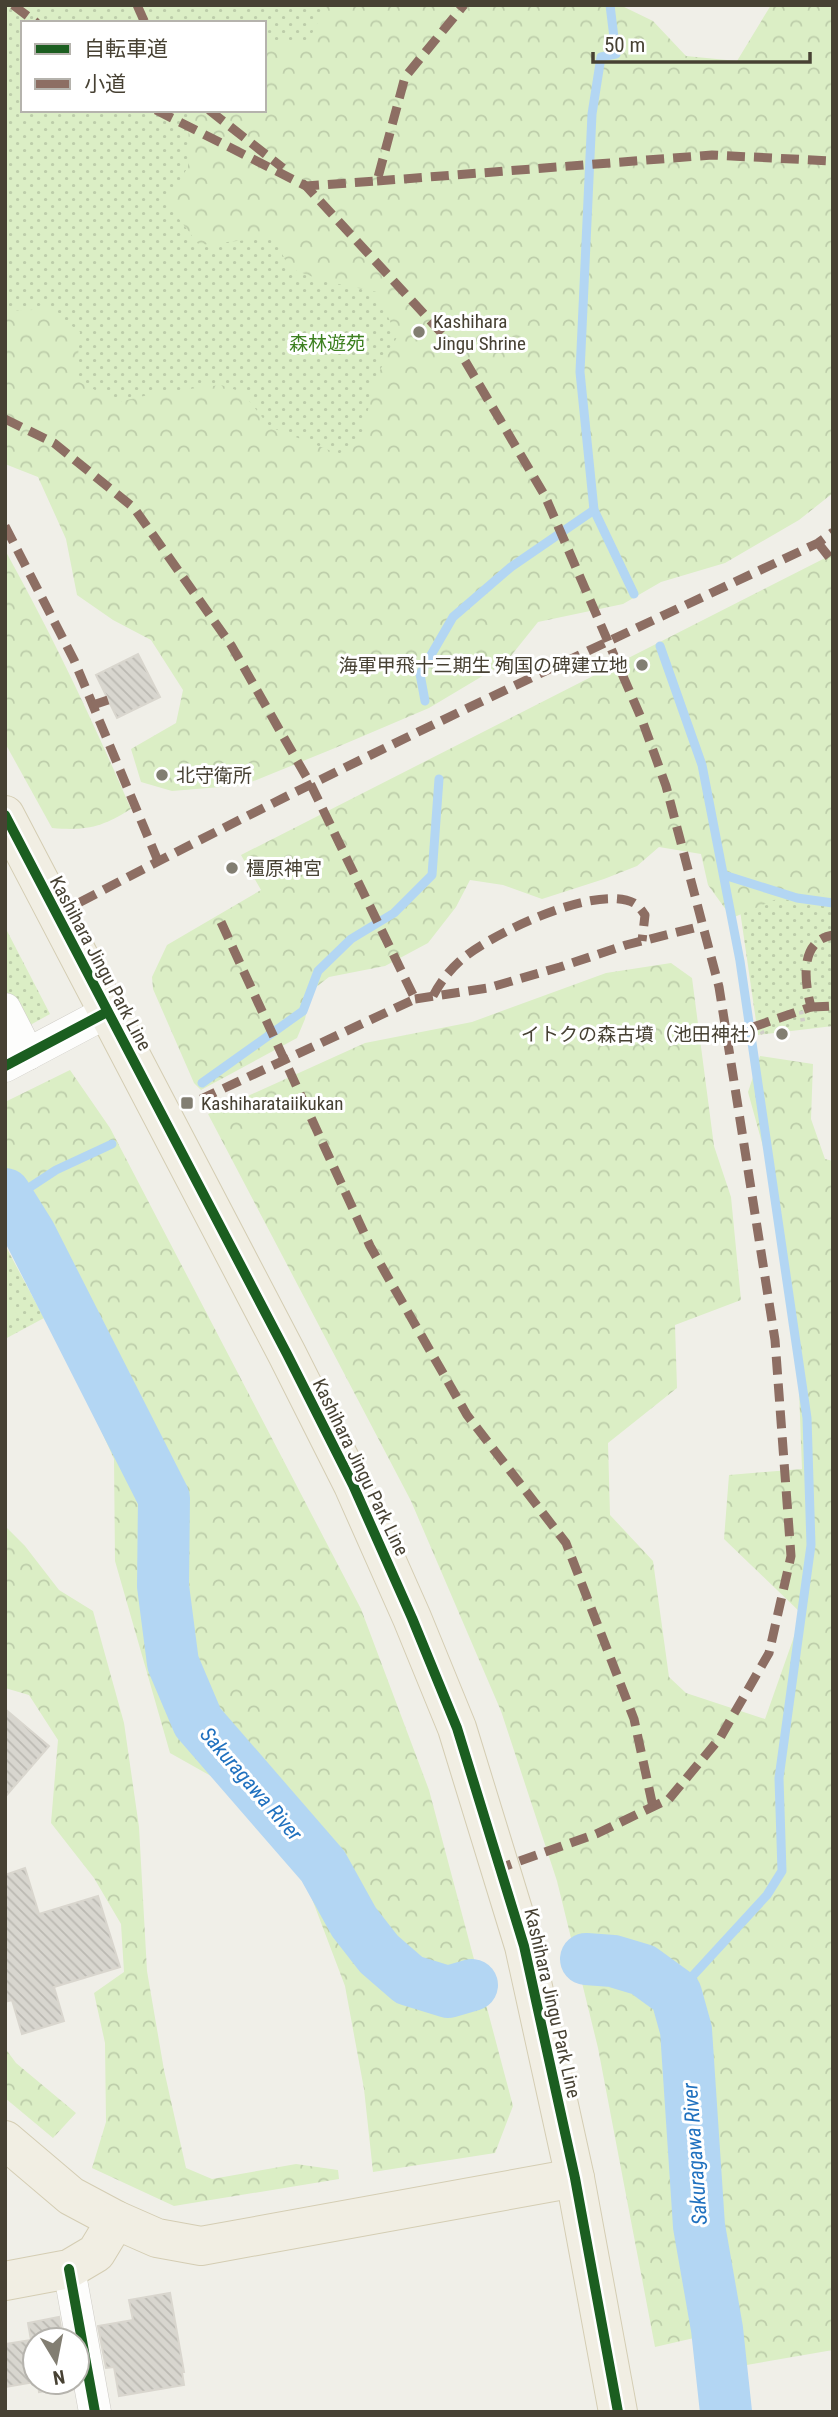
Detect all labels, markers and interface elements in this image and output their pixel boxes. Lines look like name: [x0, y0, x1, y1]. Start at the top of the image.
legend: [21, 21, 266, 112]
scale bar: [593, 21, 810, 65]
text: 50 m: [604, 33, 645, 57]
text: 自転車道: [84, 37, 168, 61]
text: 小道: [84, 72, 126, 96]
place label: Kashihara Jingu Shrine: [433, 310, 526, 355]
marker: Kashihara Jingu Shrine: [411, 324, 427, 340]
park label: 森林遊苑: [289, 332, 365, 355]
place label: 海軍甲飛十三期生 殉国の碑建立地: [339, 654, 628, 677]
marker: 海軍甲飛十三期生 殉国の碑建立地: [634, 657, 650, 673]
place label: 北守衛所: [176, 764, 252, 787]
marker: 北守衛所: [154, 767, 170, 783]
place label: 橿原神宮: [246, 857, 322, 880]
marker: 橿原神宮: [224, 860, 240, 876]
street label: Kashihara Jingu Park Line: [45, 872, 156, 1054]
place label: イトクの森古墳（池田神社）: [521, 1023, 768, 1046]
marker: イトクの森古墳（池田神社）: [774, 1026, 790, 1042]
place label: Kashiharataiikukan: [201, 1092, 344, 1115]
marker: Kashiharataiikukan: [179, 1095, 195, 1111]
street label: Kashihara Jingu Park Line: [308, 1375, 413, 1560]
water label: Sakuragawa River: [195, 1722, 307, 1846]
street label: Kashihara Jingu Park Line: [519, 1906, 586, 2100]
water label: Sakuragawa River: [678, 2081, 712, 2226]
north arrow: [21, 2326, 91, 2396]
text: N: [51, 2365, 67, 2390]

